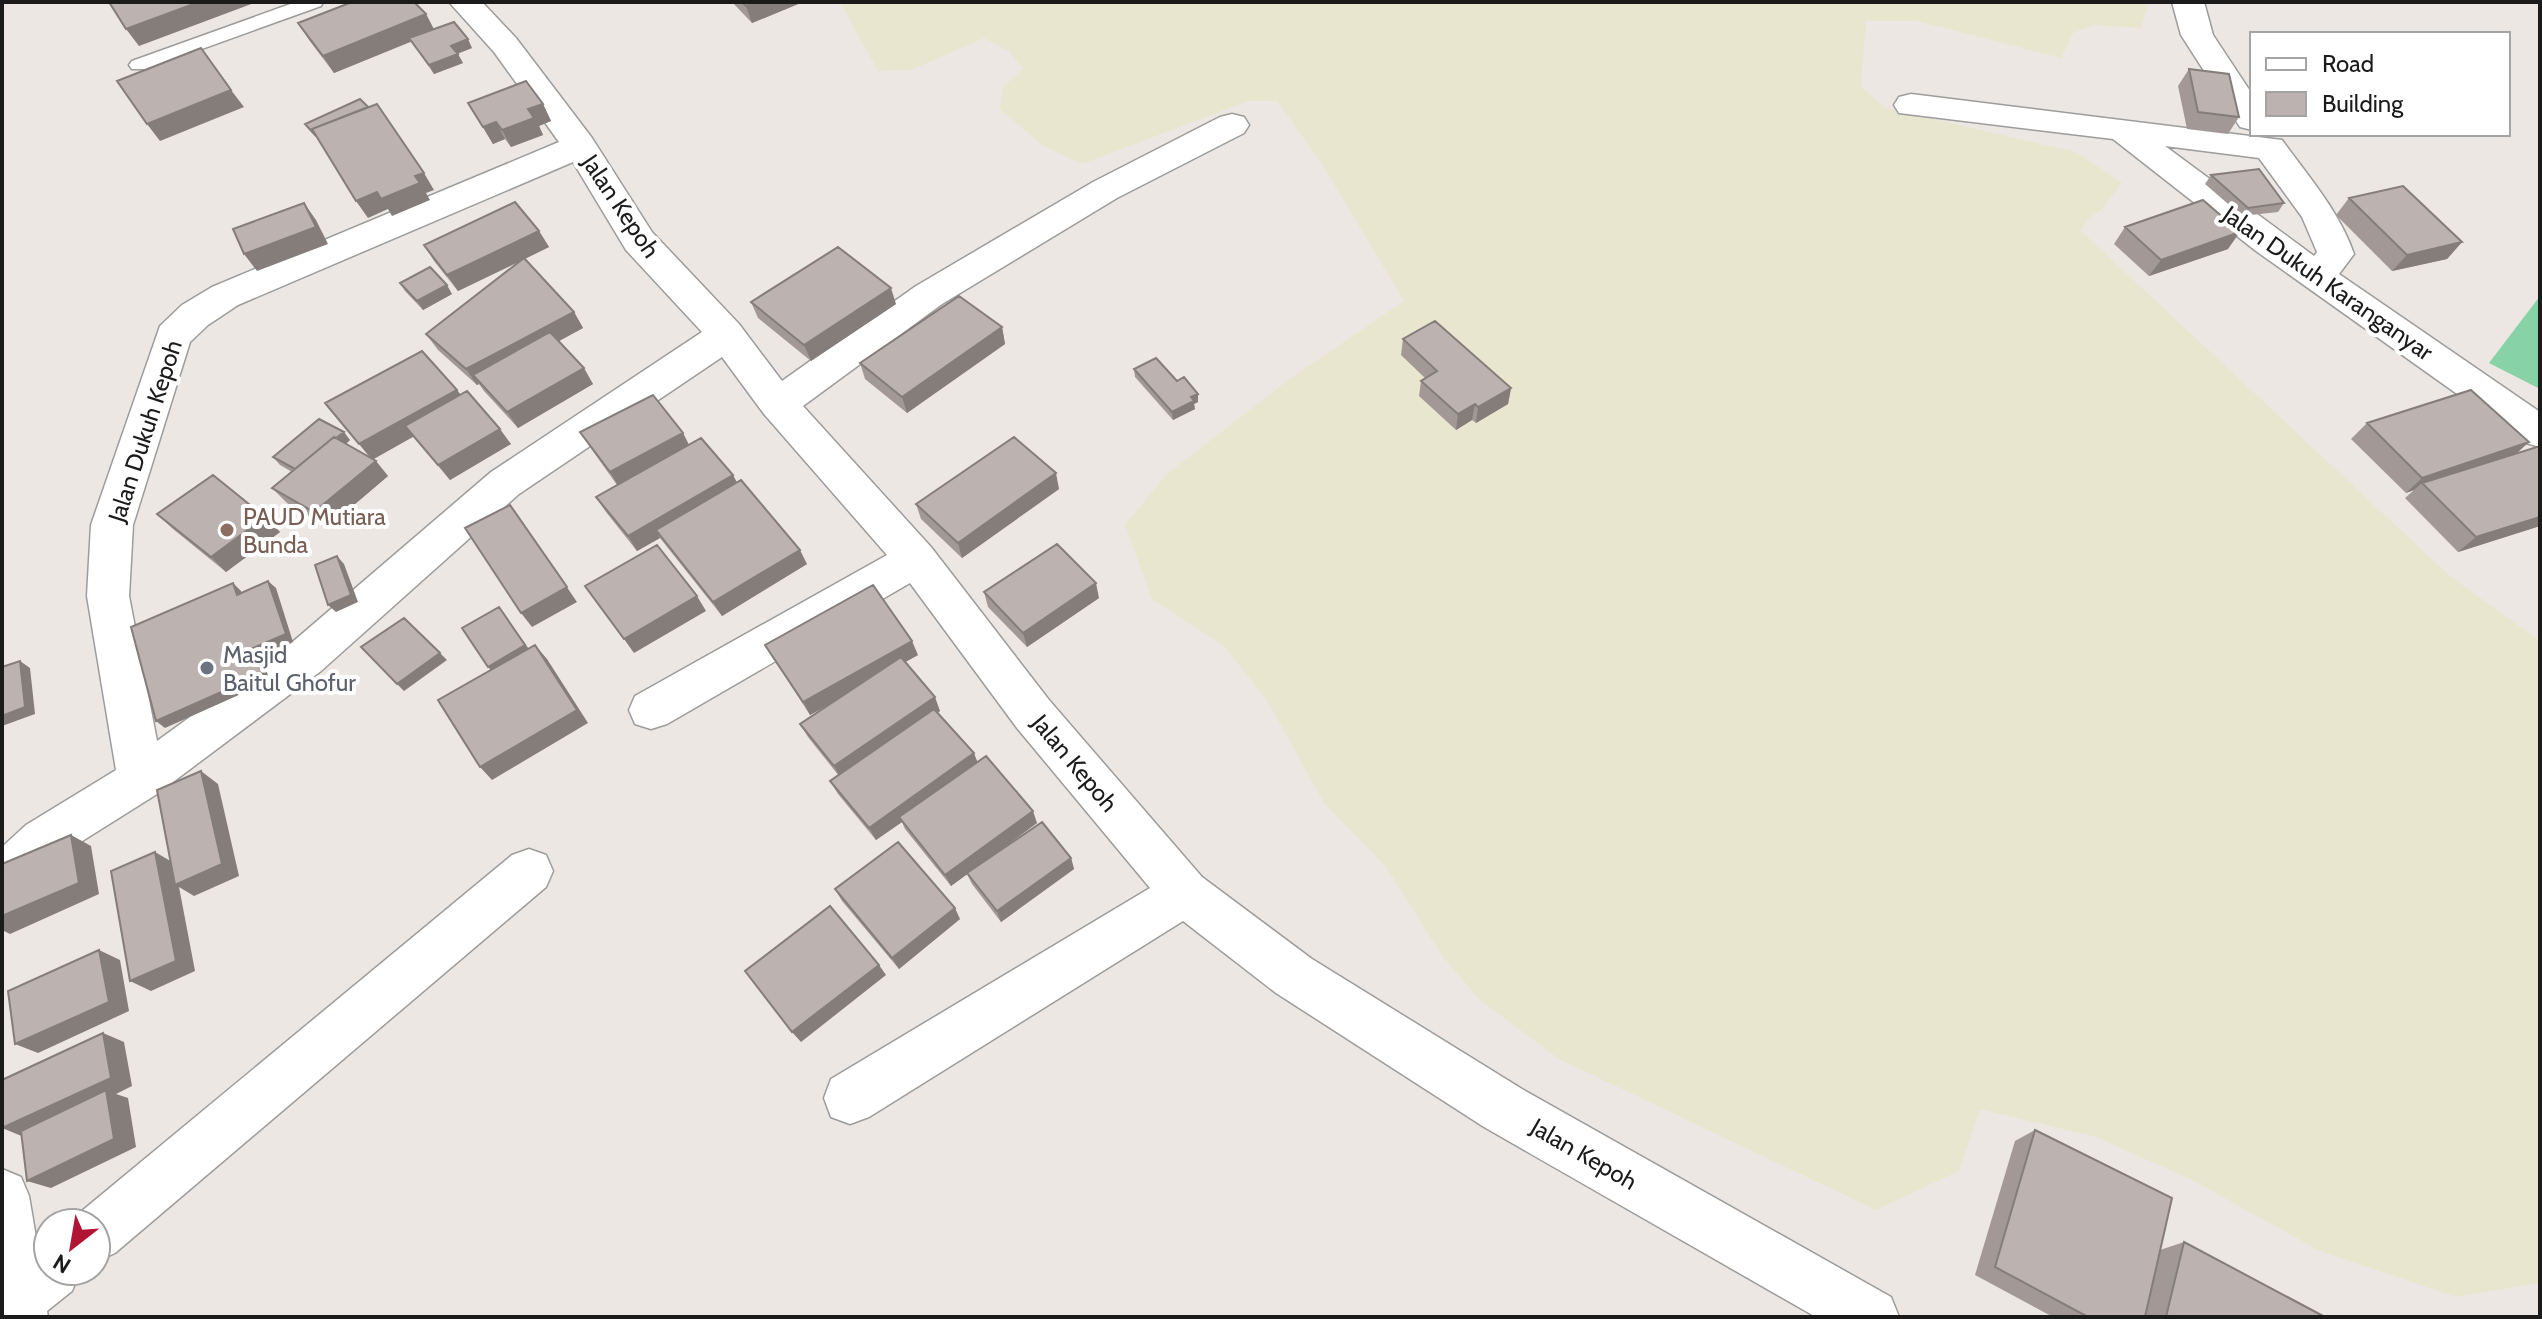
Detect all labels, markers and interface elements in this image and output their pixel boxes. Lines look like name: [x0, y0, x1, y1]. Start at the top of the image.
legend: [2250, 32, 2510, 136]
text: Road: [2322, 49, 2374, 78]
text: Building: [2322, 89, 2404, 118]
street label: Jalan Kepoh: [575, 148, 666, 263]
street label: Jalan Dukuh Karanganyar: [2216, 199, 2439, 367]
street label: Jalan Dukuh Kepoh: [102, 336, 188, 527]
place label: PAUD Mutiara Bunda: [243, 502, 386, 559]
marker: PAUD Mutiara Bunda: [218, 521, 236, 539]
place label: Masjid Baitul Ghofur: [223, 640, 356, 697]
marker: Masjid Baitul Ghofur: [198, 659, 216, 677]
street label: Jalan Kepoh: [1025, 708, 1124, 818]
street label: Jalan Kepoh: [1525, 1111, 1642, 1196]
north arrow: [32, 1207, 112, 1287]
text: N: [48, 1248, 76, 1279]

